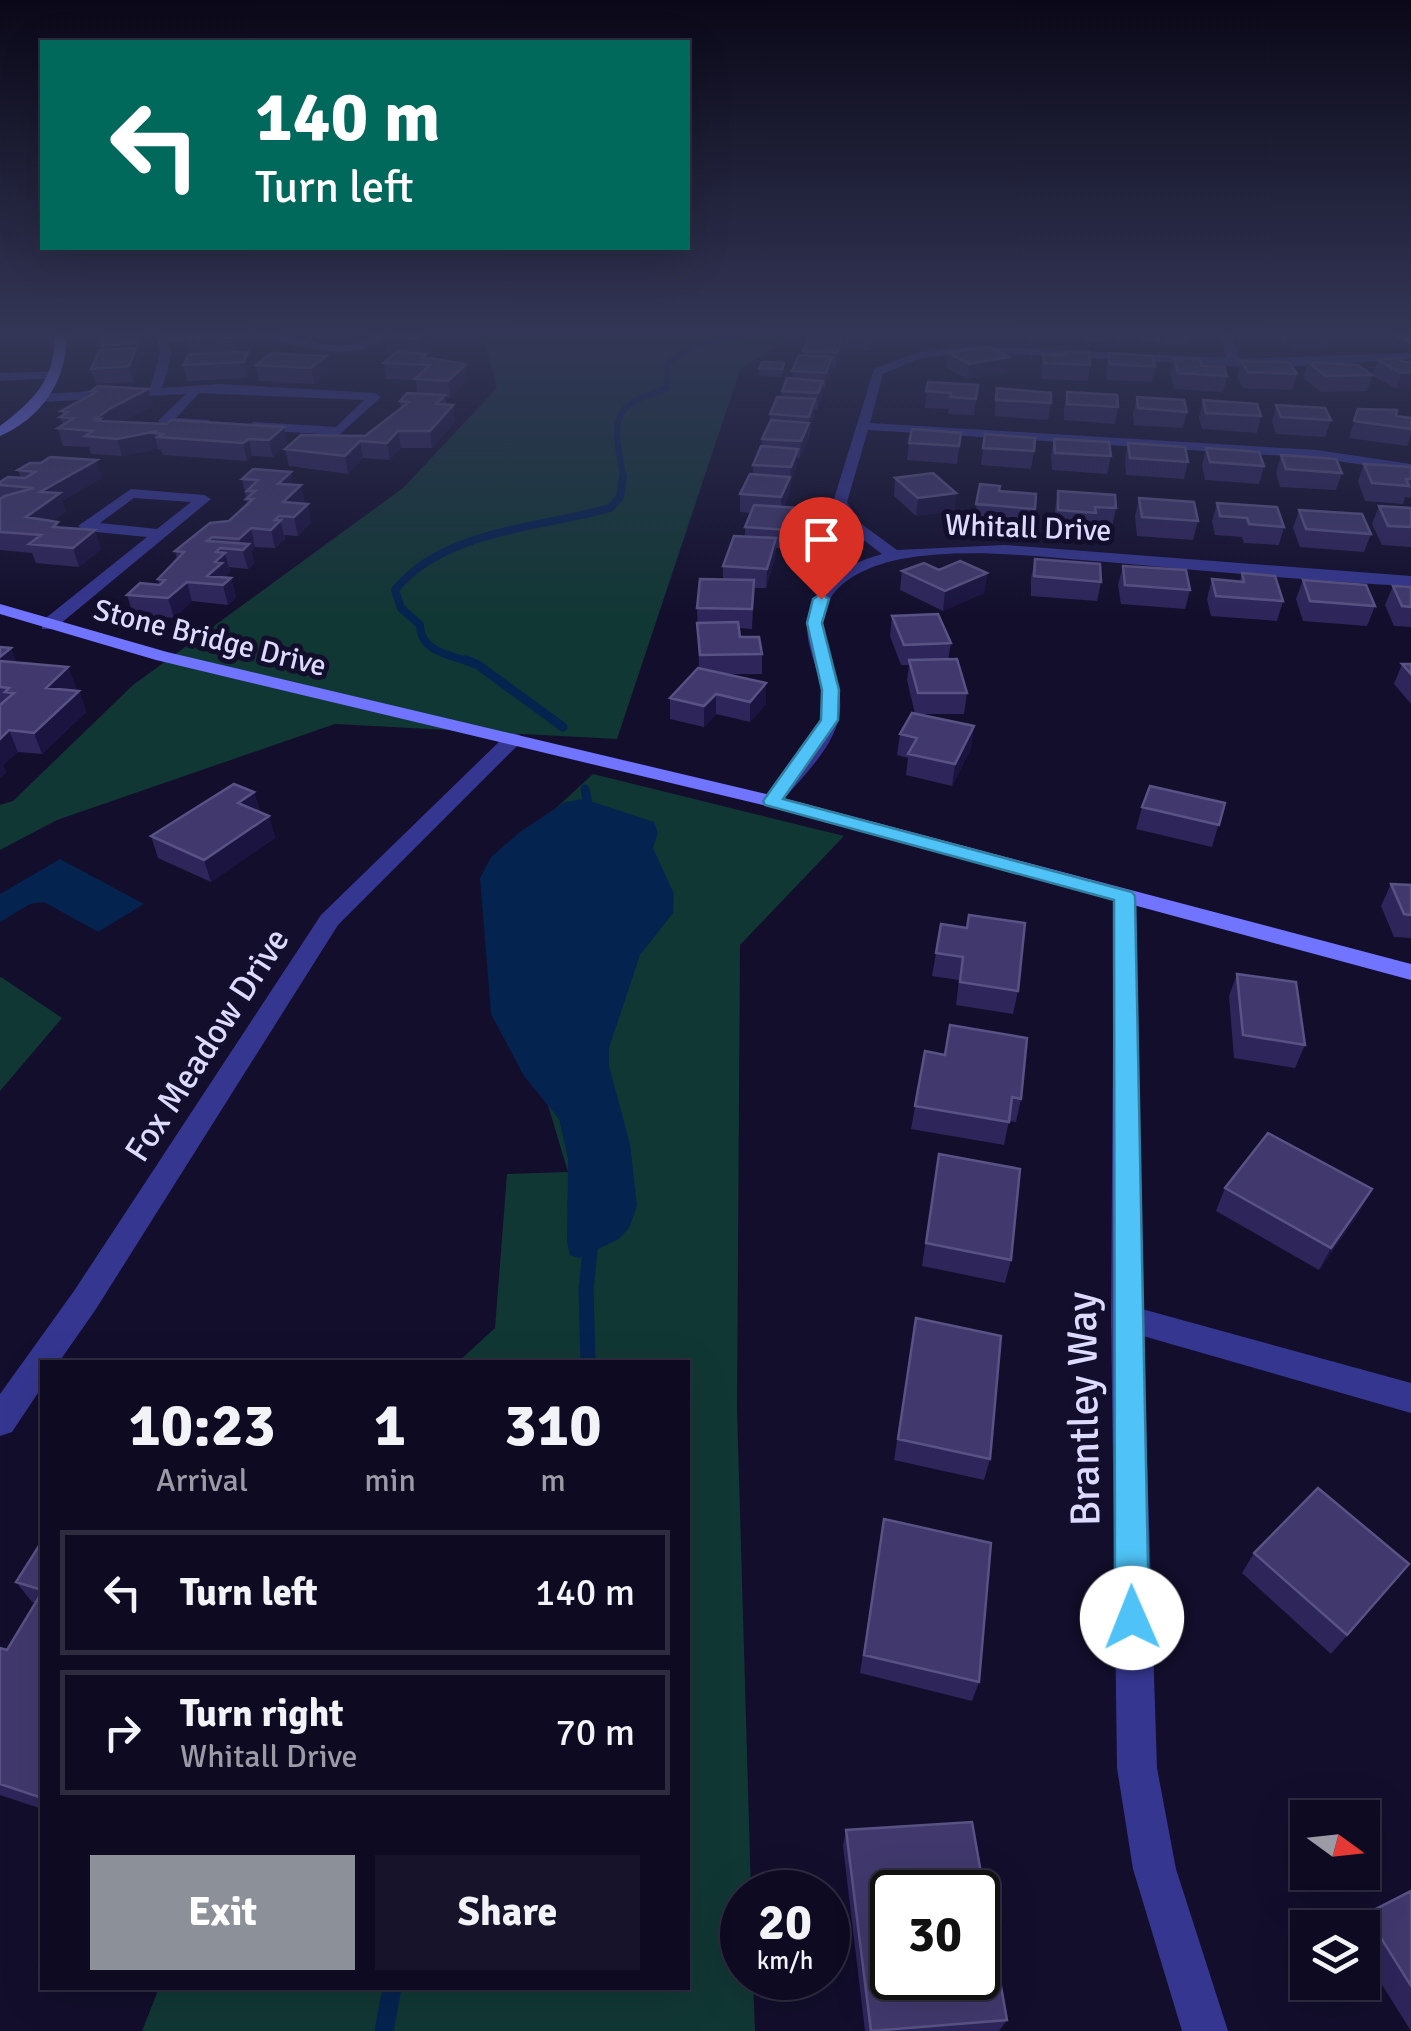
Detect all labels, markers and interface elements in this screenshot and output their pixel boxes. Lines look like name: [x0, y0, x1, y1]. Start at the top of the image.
text: 140 m: [255, 74, 440, 160]
icon: left: [90, 80, 220, 210]
text: Turn left: [255, 160, 414, 215]
pin: [779, 497, 864, 600]
street label: Whitall Drive: [944, 507, 1112, 549]
icon: arrive: [794, 512, 849, 567]
street label: Stone Bridge Drive: [90, 591, 330, 685]
street label: Fox Meadow Drive: [116, 920, 298, 1170]
street label: Brantley Way: [1056, 1291, 1112, 1527]
text: 10:23: [128, 1389, 276, 1463]
text: 1: [374, 1389, 406, 1463]
text: 310: [504, 1389, 602, 1463]
text: Arrival: [156, 1461, 248, 1500]
text: min: [364, 1461, 416, 1500]
text: m: [540, 1461, 566, 1500]
icon: left: [95, 1565, 150, 1620]
position arrow: [1080, 1566, 1184, 1670]
text: Turn left: [180, 1569, 318, 1616]
text: 140 m: [535, 1569, 635, 1616]
text: Turn right: [180, 1690, 344, 1737]
icon: right: [95, 1705, 150, 1760]
text: 70 m: [555, 1709, 635, 1756]
text: Whitall Drive: [180, 1737, 358, 1776]
north arrow: [1290, 1800, 1380, 1890]
map controls: [1290, 1800, 1380, 2000]
button: Exit: [90, 1855, 355, 1970]
button: Share: [375, 1855, 640, 1970]
speed limit sign: 30: [870, 1870, 1000, 2000]
text: 20: [758, 1892, 812, 1954]
button: layers: [1290, 1910, 1380, 2000]
text: km/h: [757, 1945, 813, 1976]

